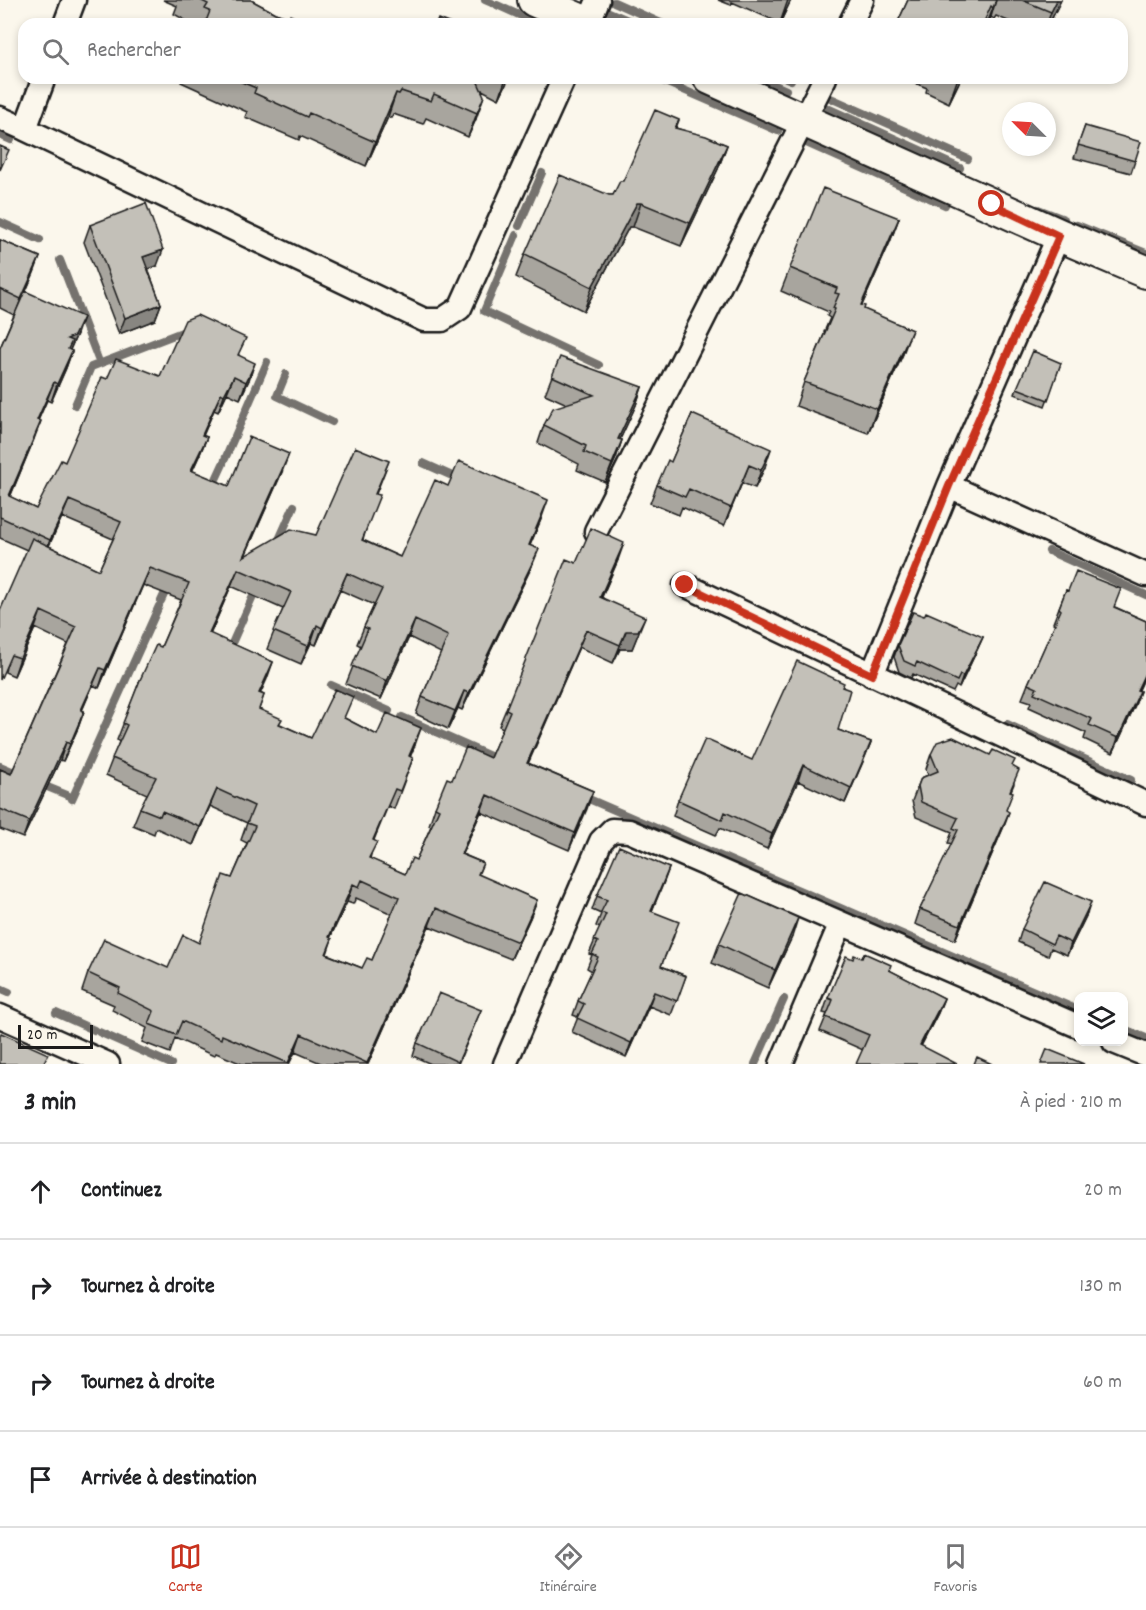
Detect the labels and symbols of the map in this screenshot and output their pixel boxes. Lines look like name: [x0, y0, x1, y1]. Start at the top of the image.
north arrow: [1002, 102, 1056, 156]
route start: [978, 190, 1004, 216]
route end: [671, 571, 697, 597]
scale bar: [18, 1022, 93, 1050]

